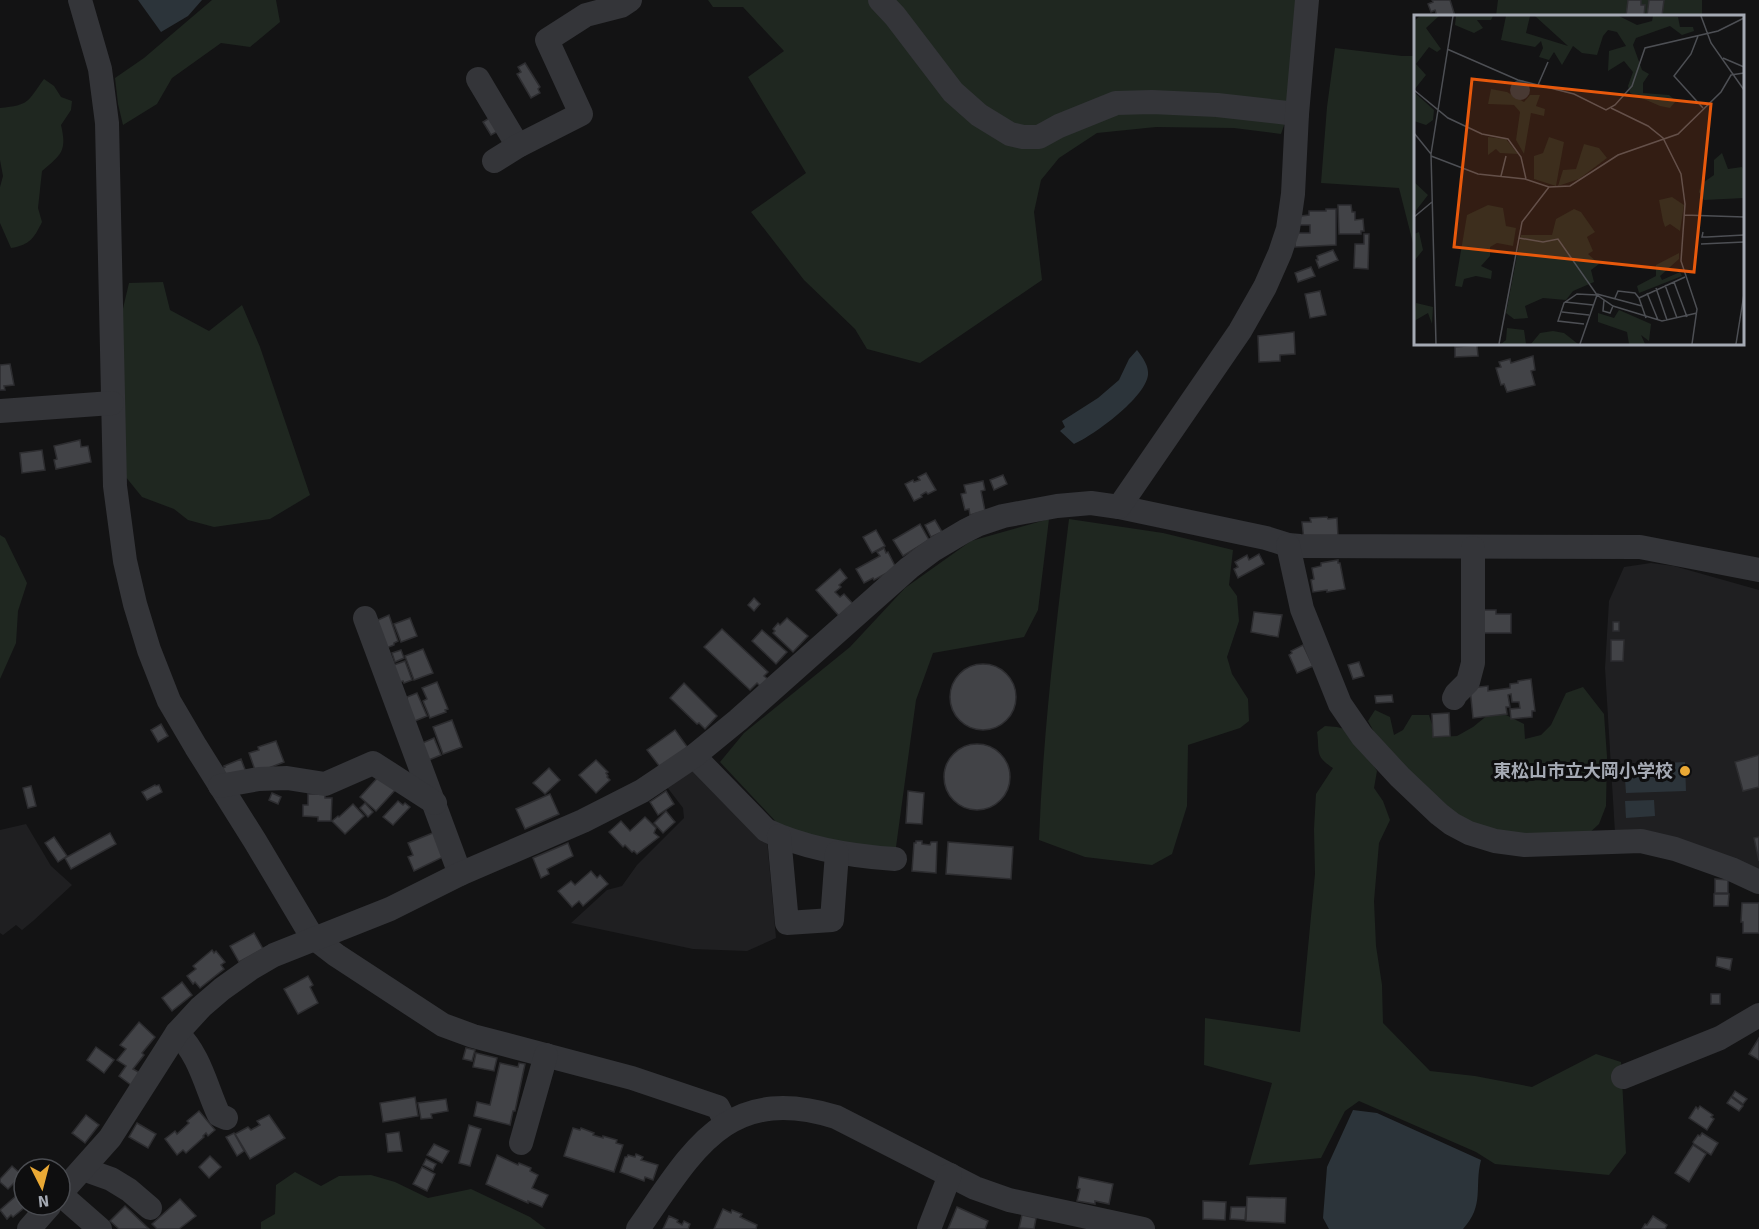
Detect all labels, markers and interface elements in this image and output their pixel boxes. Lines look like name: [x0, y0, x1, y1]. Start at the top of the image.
inset map: [1414, 15, 1744, 345]
place label: 東松山市立大岡小学校: [1493, 760, 1673, 782]
marker: 東松山市立大岡小学校: [1678, 764, 1692, 778]
north arrow: [12, 1157, 72, 1217]
text: N: [37, 1190, 50, 1211]

